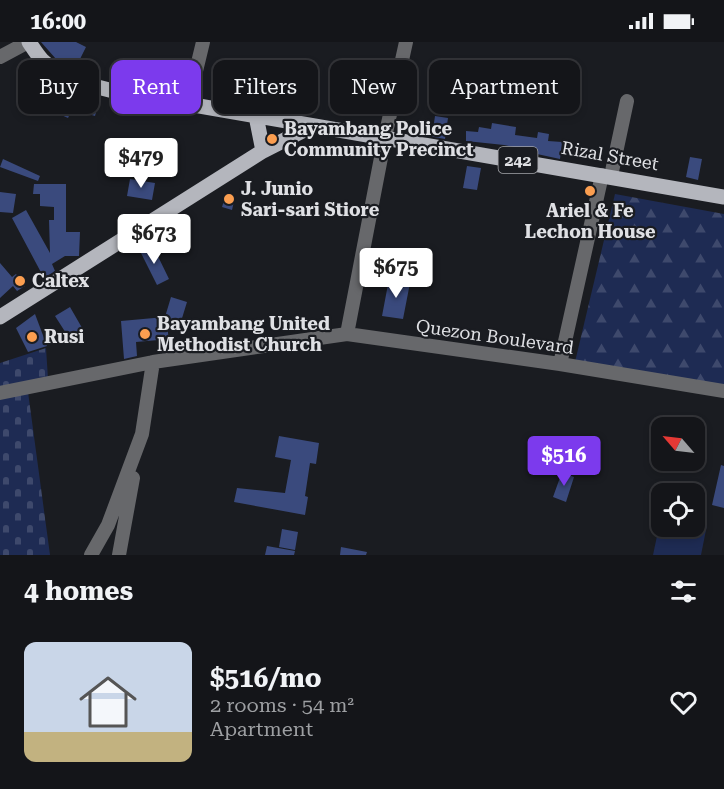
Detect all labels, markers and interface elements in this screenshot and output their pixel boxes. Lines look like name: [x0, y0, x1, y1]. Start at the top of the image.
text: 16:00: [30, 9, 86, 34]
chip: Buy: [18, 60, 99, 114]
chip: Rent: [111, 60, 201, 114]
chip: Filters: [213, 60, 318, 114]
chip: New: [330, 60, 417, 114]
chip: Apartment: [429, 60, 580, 114]
place label: Bayambang Police Community Precinct: [284, 118, 474, 160]
marker: Bayambang Police Community Precinct: [265, 132, 279, 146]
street label: Rizal Street: [560, 137, 661, 174]
pin: $479: [105, 138, 177, 189]
text: $479: [119, 145, 163, 169]
road number: 242: [498, 147, 538, 173]
place label: J. Junio Sari-sari Stiore: [241, 178, 380, 220]
marker: Ariel & Fe Lechon House: [583, 184, 597, 198]
marker: J. Junio Sari-sari Stiore: [222, 192, 236, 206]
place label: Ariel & Fe Lechon House: [525, 200, 656, 242]
pin: $673: [118, 214, 190, 265]
text: $673: [132, 221, 176, 245]
pin: $675: [360, 248, 432, 299]
text: $675: [374, 255, 418, 279]
place label: Caltex: [32, 270, 89, 291]
marker: Caltex: [13, 274, 27, 288]
place label: Bayambang United Methodist Church: [157, 313, 330, 355]
street label: Quezon Boulevard: [415, 315, 576, 358]
place label: Rusi: [44, 326, 84, 347]
marker: Bayambang United Methodist Church: [138, 327, 152, 341]
marker: Rusi: [25, 330, 39, 344]
north arrow: [651, 417, 705, 471]
map controls: [651, 417, 705, 537]
pin: $516: [528, 436, 600, 487]
text: $516: [542, 443, 586, 467]
button: locate: [651, 483, 705, 537]
icon: filters: [667, 575, 700, 608]
text: 4 homes: [24, 576, 133, 606]
text: $516/mo: [210, 663, 322, 693]
icon: home: [72, 666, 144, 738]
icon: heart: [667, 686, 700, 719]
text: 2 rooms · 54 m²: [210, 693, 354, 717]
text: Apartment: [210, 717, 313, 741]

